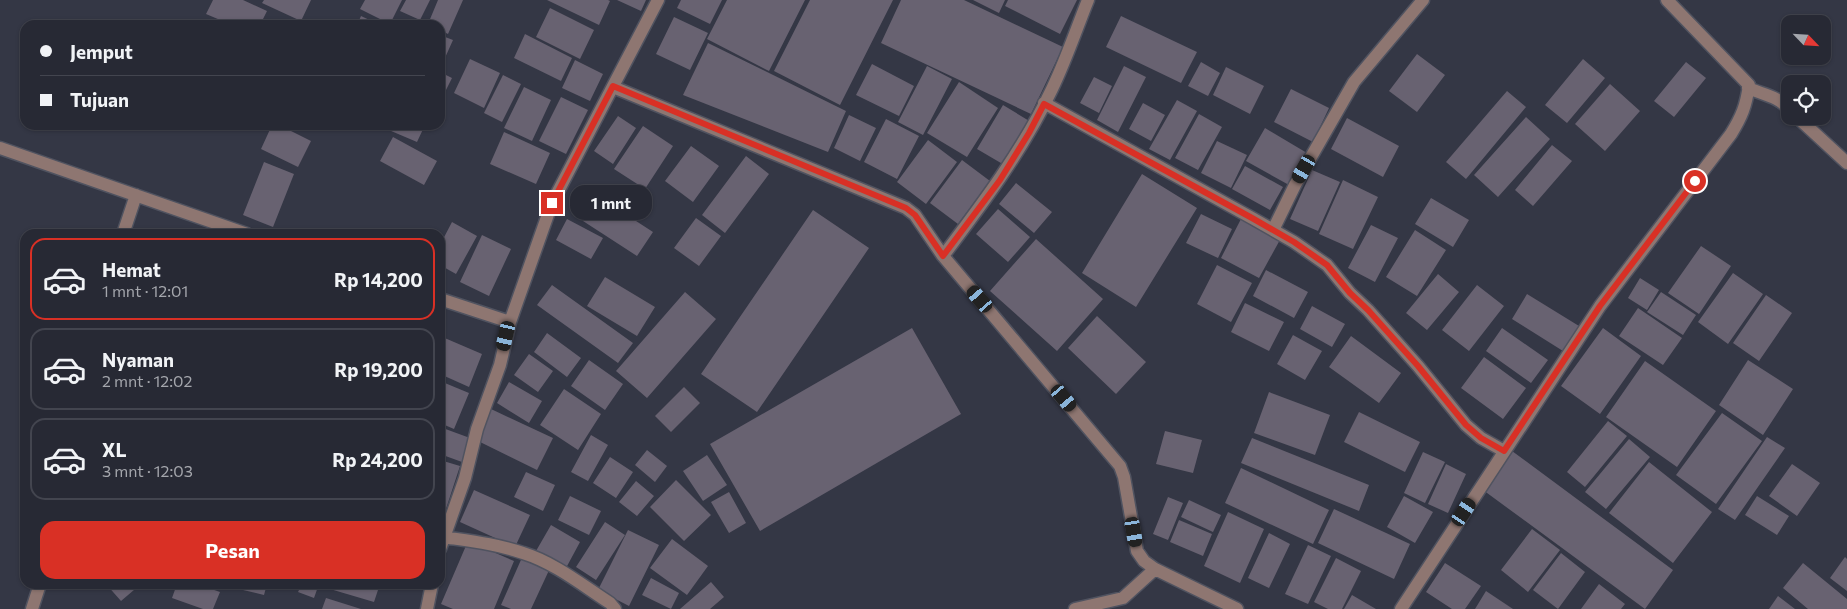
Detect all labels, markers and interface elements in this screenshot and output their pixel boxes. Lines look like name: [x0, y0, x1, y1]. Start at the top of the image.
north arrow: [1781, 15, 1831, 65]
map controls: [1781, 15, 1831, 125]
text: Jemput: [70, 40, 133, 63]
button: locate: [1781, 75, 1831, 125]
text: Tujuan: [70, 88, 129, 111]
car: [1290, 152, 1317, 186]
route start: [1684, 170, 1706, 192]
callout: 1 mnt: [570, 186, 652, 220]
route end: [541, 192, 563, 214]
text: 1 mnt: [591, 193, 631, 212]
icon: car: [42, 257, 87, 302]
text: Hemat: [102, 258, 161, 281]
text: Rp 14,200: [334, 268, 423, 291]
text: 1 mnt · 12:01: [102, 281, 188, 300]
car: [964, 283, 995, 315]
car: [495, 320, 516, 352]
icon: car: [42, 347, 87, 392]
text: Nyaman: [102, 348, 174, 371]
text: Rp 19,200: [334, 358, 423, 381]
text: 2 mnt · 12:02: [102, 371, 192, 390]
car: [1048, 382, 1079, 414]
icon: car: [42, 437, 87, 482]
text: XL: [102, 438, 127, 461]
text: Rp 24,200: [332, 448, 423, 471]
text: 3 mnt · 12:03: [102, 461, 193, 480]
car: [1449, 495, 1478, 529]
car: [1124, 516, 1143, 548]
button: Pesan: [40, 521, 425, 579]

